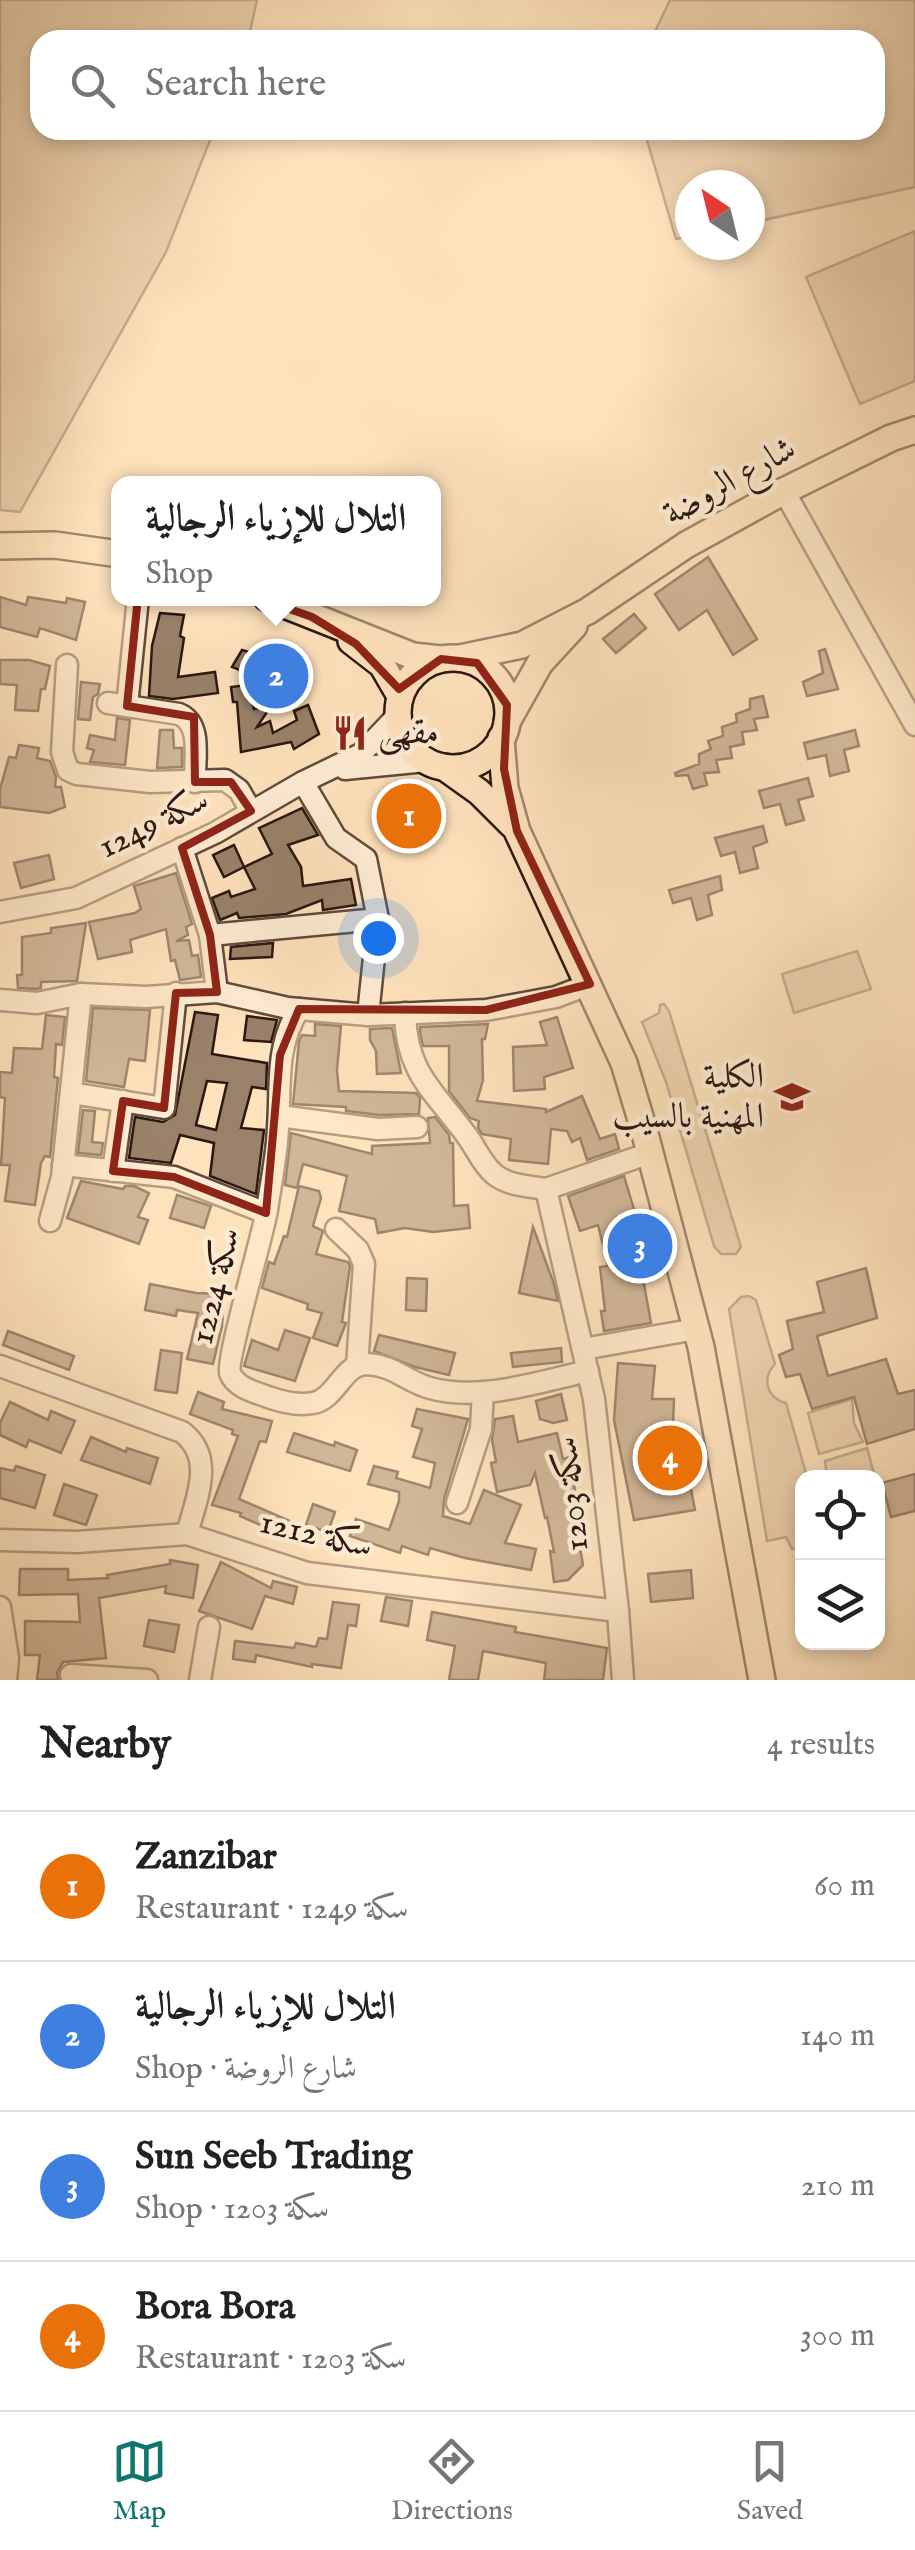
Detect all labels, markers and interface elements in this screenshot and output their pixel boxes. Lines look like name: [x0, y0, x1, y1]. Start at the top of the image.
search box: [30, 30, 885, 140]
icon: search: [65, 58, 120, 113]
text: Search here: [145, 61, 326, 109]
north arrow: [675, 170, 765, 260]
street label: شارع الروضة: [655, 427, 806, 540]
popup: [111, 476, 441, 606]
text: التلال للإزياء الرجالية: [146, 496, 406, 544]
text: Shop: [146, 554, 213, 595]
pin: 2: [244, 638, 308, 714]
place label: مقهى: [378, 711, 439, 756]
restaurant icon: مقهى: [331, 714, 369, 752]
street label: سكة 1249: [91, 778, 217, 870]
pin: 1: [376, 778, 442, 854]
your location: [353, 913, 404, 964]
place label: الكلية المهنية بالسيب: [612, 1055, 764, 1140]
school or university icon: الكلية المهنية بالسيب: [773, 1078, 811, 1116]
pin: 3: [608, 1208, 672, 1284]
street label: سكة 1224: [180, 1223, 252, 1349]
pin: 4: [638, 1420, 702, 1496]
street label: سكة 1203: [544, 1434, 600, 1554]
map controls: [795, 1470, 885, 1650]
button: locate: [795, 1470, 885, 1560]
street label: سكة 1212: [255, 1500, 377, 1570]
button: layers: [795, 1560, 885, 1650]
text: Nearby: [40, 1719, 171, 1772]
text: 4 results: [767, 1725, 875, 1766]
text: Zanzibar: [135, 1834, 277, 1882]
text: 1: [67, 1866, 78, 1907]
text: 60 m: [814, 1866, 875, 1907]
text: Restaurant · سكة 1249: [135, 1889, 408, 1930]
text: التلال للإزياء الرجالية: [135, 1984, 396, 2032]
text: 2: [65, 2016, 80, 2057]
text: 140 m: [800, 2016, 875, 2057]
text: Shop · شارع الروضة: [135, 2049, 357, 2090]
text: Sun Seeb Trading: [135, 2134, 412, 2182]
text: 3: [67, 2166, 78, 2207]
text: 210 m: [801, 2166, 875, 2207]
text: Shop · سكة 1203: [135, 2189, 329, 2230]
text: Bora Bora: [135, 2284, 295, 2332]
text: 4: [65, 2316, 80, 2357]
text: 300 m: [800, 2316, 875, 2357]
text: Restaurant · سكة 1203: [135, 2339, 406, 2380]
tab: Map: [112, 2434, 167, 2529]
tab: Directions: [391, 2434, 513, 2529]
tab: Saved: [737, 2434, 803, 2529]

